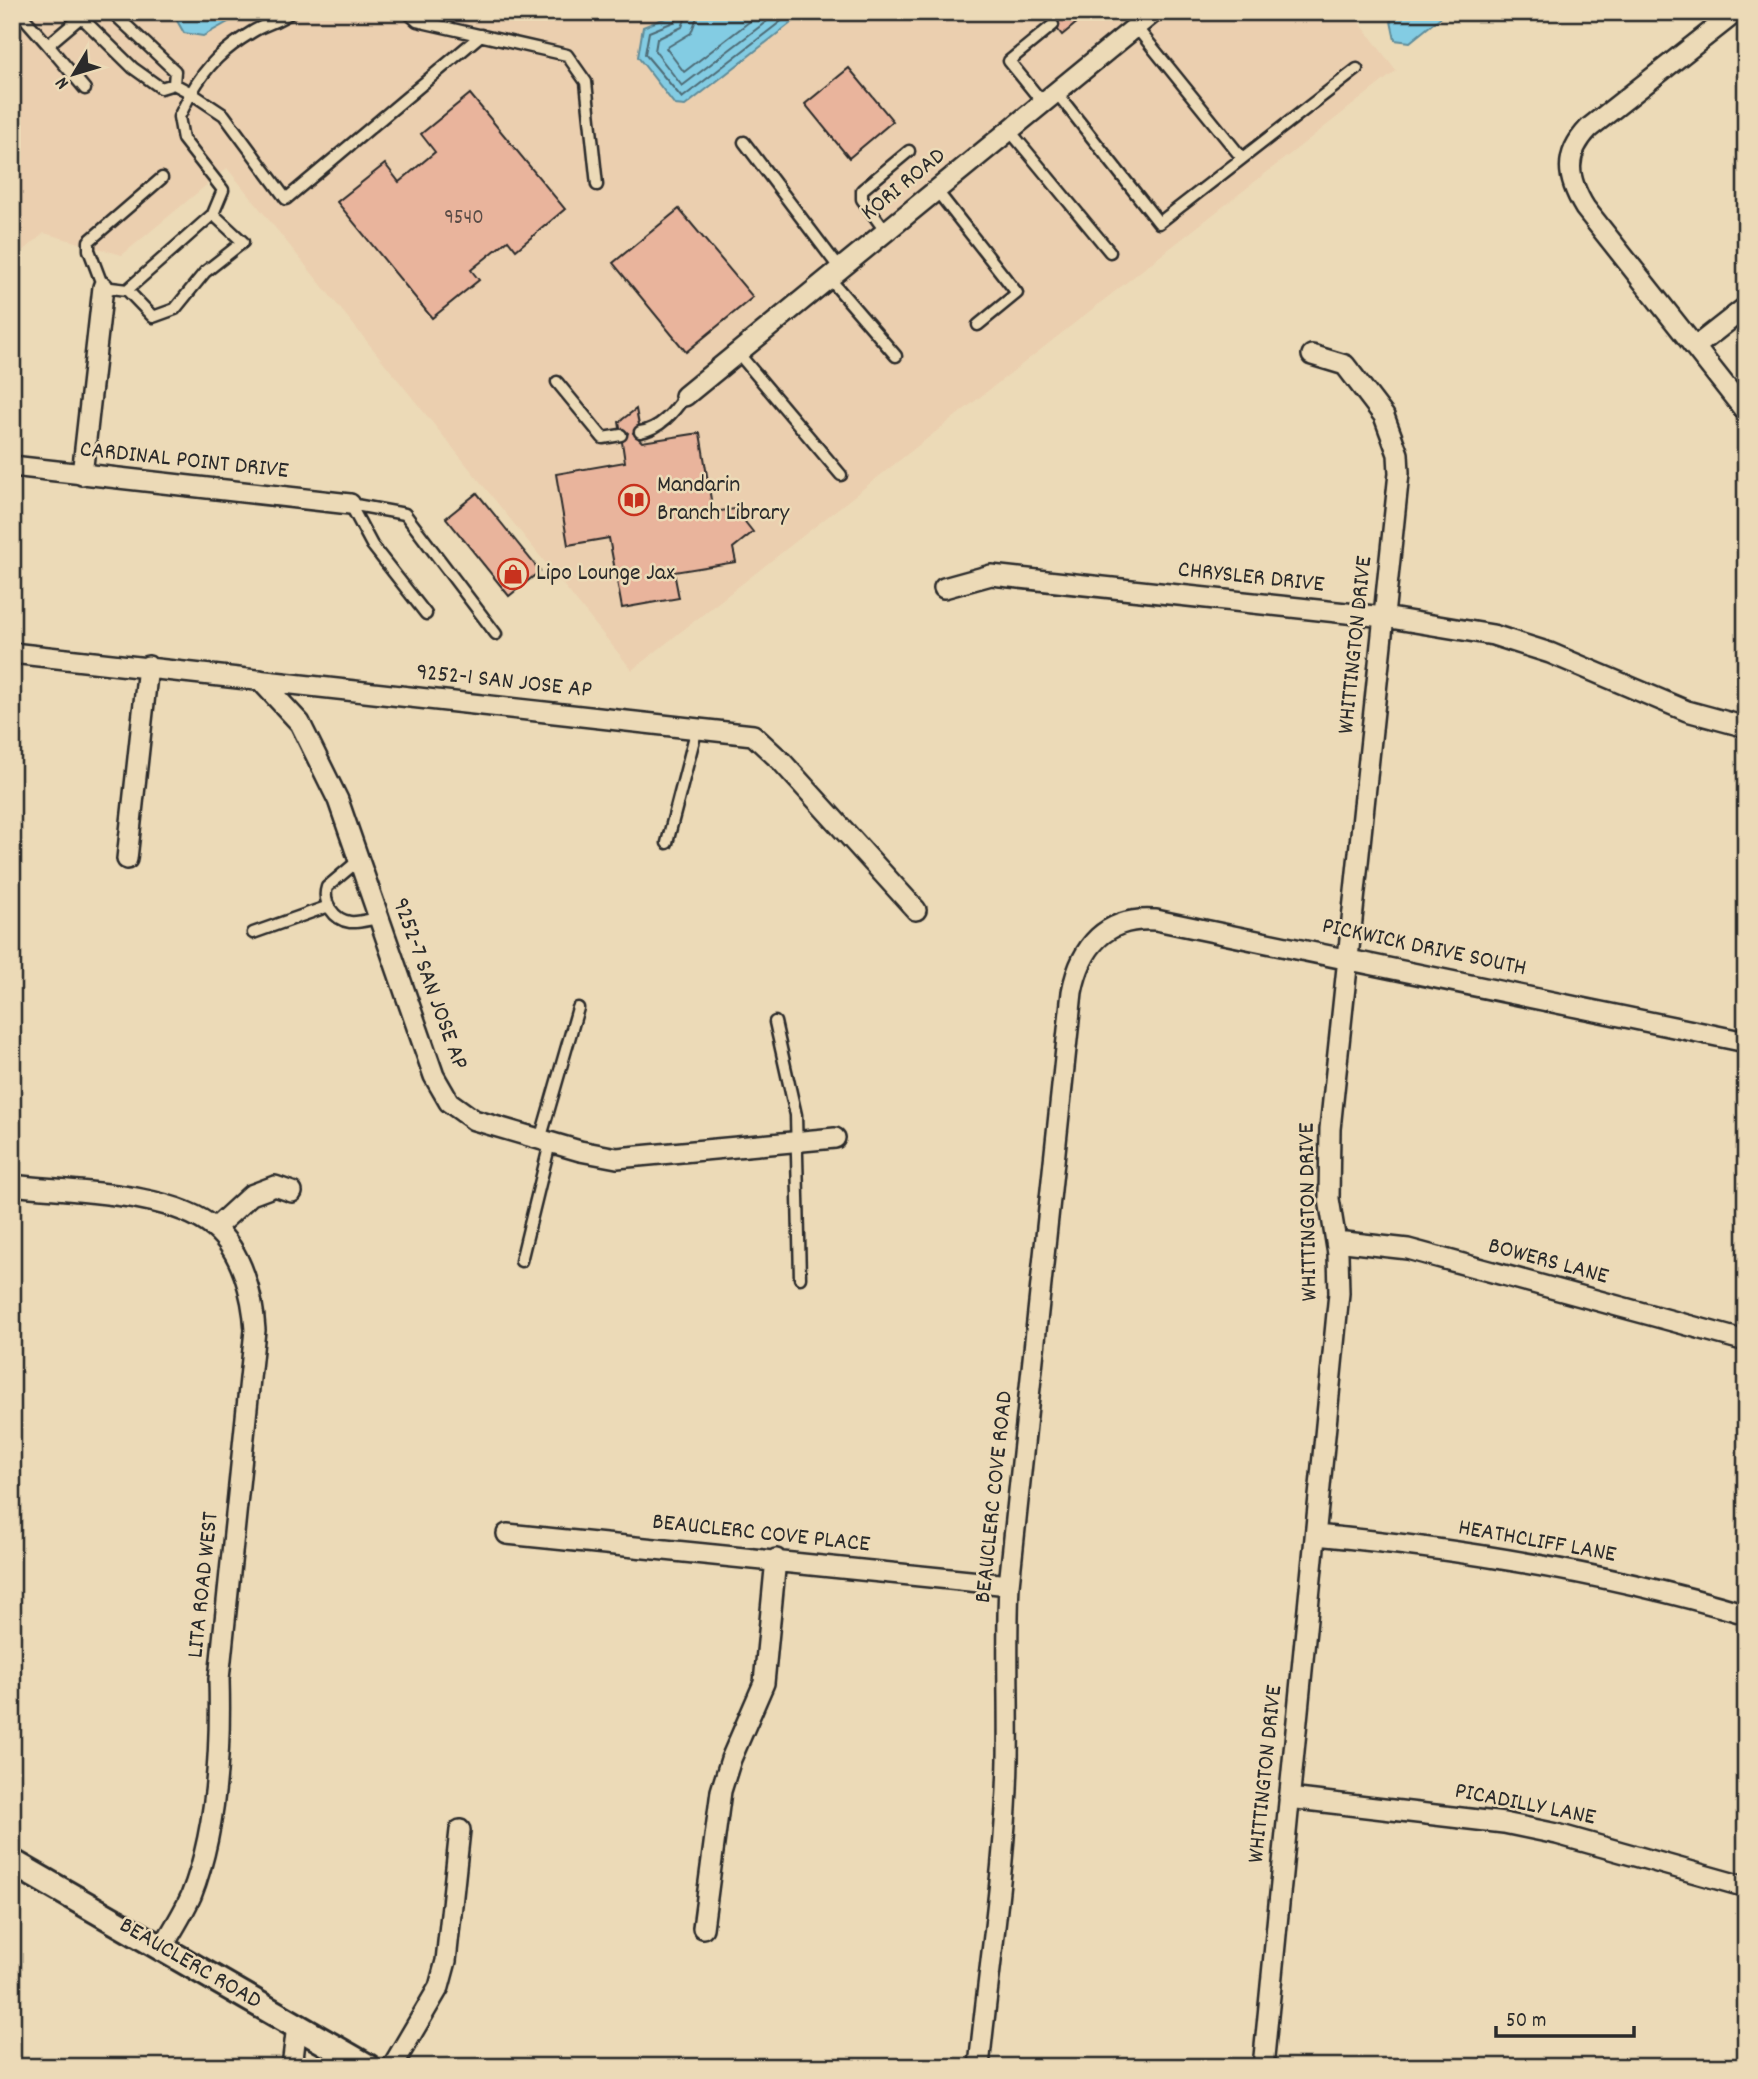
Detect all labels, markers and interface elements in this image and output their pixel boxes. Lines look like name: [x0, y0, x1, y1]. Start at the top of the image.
north arrow: [38, 38, 108, 108]
text: N: [50, 70, 77, 94]
street label: KORI ROAD: [854, 140, 954, 230]
house number: 9540: [444, 204, 484, 234]
street label: CARDINAL POINT DRIVE: [78, 433, 290, 489]
place label: Mandarin Branch Library: [657, 469, 790, 531]
library icon: Mandarin Branch Library: [617, 483, 651, 517]
street label: CHRYSLER DRIVE: [1176, 553, 1326, 603]
street label: WHITTINGTON DRIVE: [1330, 554, 1382, 736]
shop icon: Lipo Lounge Jax: [496, 557, 530, 591]
place label: Lipo Lounge Jax: [536, 557, 675, 591]
street label: 9252-1 SAN JOSE AP: [414, 656, 594, 708]
street label: 9252-7 SAN JOSE AP: [382, 893, 476, 1075]
street label: PICKWICK DRIVE SOUTH: [1319, 910, 1529, 986]
street label: WHITTINGTON DRIVE: [1290, 1122, 1328, 1302]
street label: BOWERS LANE: [1484, 1230, 1612, 1294]
street label: BEAUCLERC COVE ROAD: [967, 1389, 1023, 1605]
street label: BEAUCLERC COVE PLACE: [650, 1506, 872, 1562]
street label: LITA ROAD WEST: [179, 1510, 229, 1660]
street label: HEATHCLIFF LANE: [1455, 1511, 1619, 1573]
street label: WHITTINGTON DRIVE: [1240, 1683, 1292, 1865]
street label: PICADILLY LANE: [1452, 1775, 1598, 1835]
street label: BEAUCLERC ROAD: [112, 1909, 268, 2019]
scale bar: [1496, 1995, 1634, 2039]
text: 50 m: [1506, 2007, 1546, 2037]

